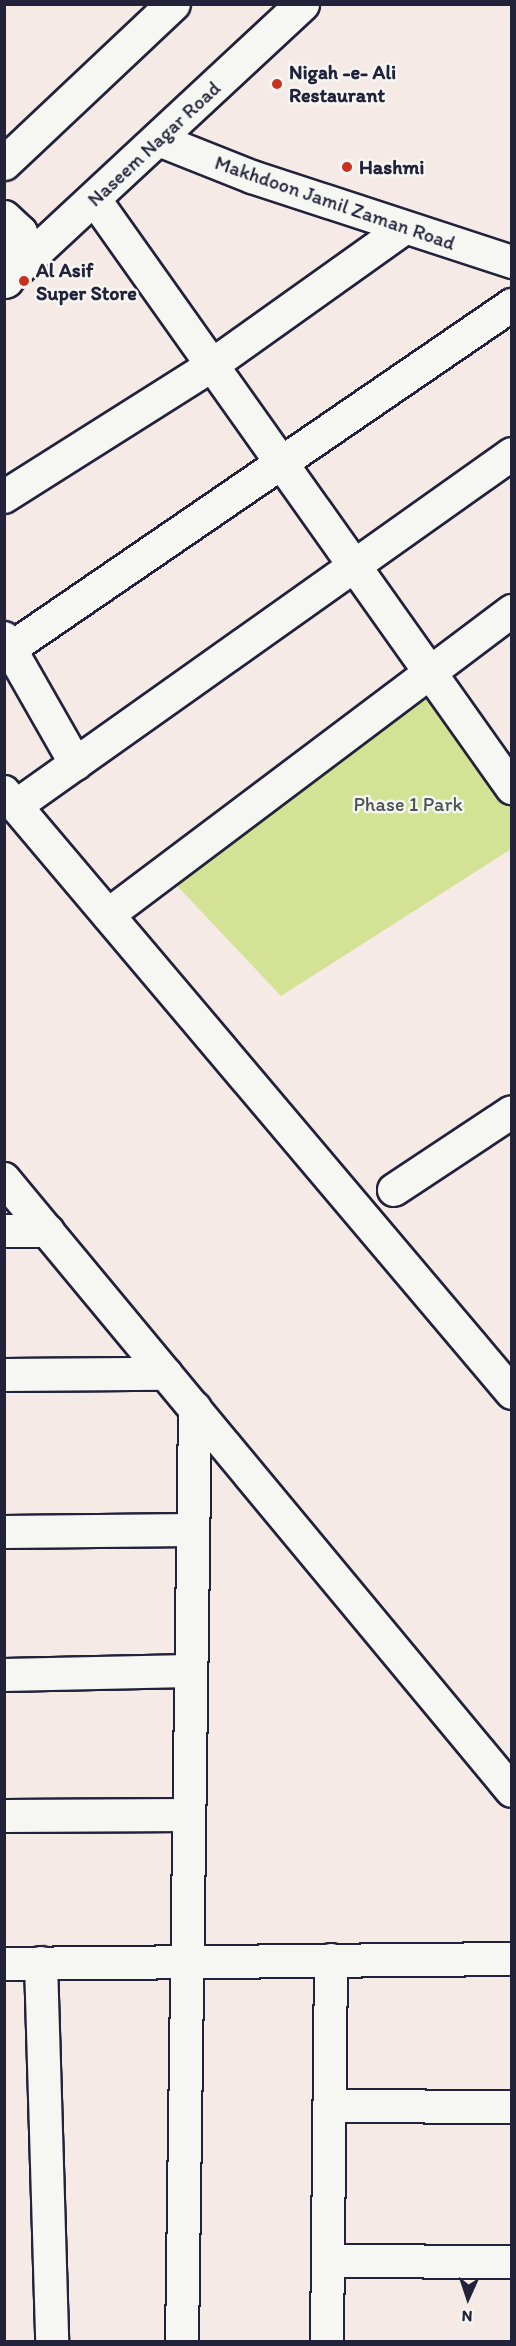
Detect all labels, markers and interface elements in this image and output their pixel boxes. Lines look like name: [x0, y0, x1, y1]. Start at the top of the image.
place label: Nigah -e- Ali Restaurant: [289, 60, 396, 107]
street label: Naseem Nagar Road: [83, 77, 225, 211]
marker: Nigah -e- Ali Restaurant: [270, 77, 284, 91]
street label: Makhdoon Jamil Zaman Road: [212, 151, 458, 255]
place label: Hashmi: [359, 155, 424, 179]
marker: Hashmi: [340, 160, 354, 174]
place label: Al Asif Super Store: [36, 258, 136, 305]
marker: Al Asif Super Store: [17, 274, 31, 288]
park label: Phase 1 Park: [354, 792, 462, 816]
north arrow: [438, 2268, 498, 2328]
text: N: [461, 2307, 473, 2326]

